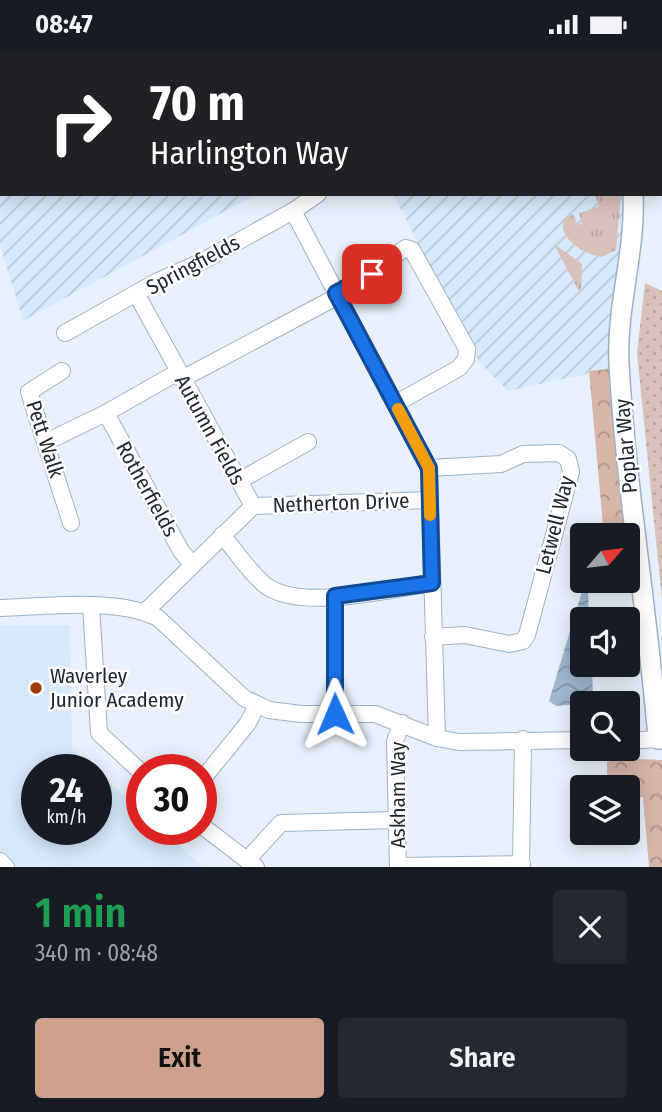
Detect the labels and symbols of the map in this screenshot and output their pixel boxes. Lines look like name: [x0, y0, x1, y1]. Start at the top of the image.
street label: Springfields: [142, 230, 244, 300]
pin: [342, 244, 402, 304]
street label: Autumn Fields: [169, 370, 251, 490]
street label: Pett Walk: [20, 397, 70, 481]
street label: Poplar Way: [609, 397, 643, 494]
street label: Rotherfields: [110, 437, 184, 541]
street label: Letwell Way: [530, 472, 580, 577]
street label: Netherton Drive: [272, 488, 410, 518]
north arrow: [570, 523, 640, 593]
place label: Waverley Junior Academy: [50, 663, 184, 713]
position arrow: [298, 677, 372, 751]
marker: Waverley Junior Academy: [28, 680, 44, 696]
street label: Askham Way: [385, 741, 411, 848]
speed limit sign: 30: [126, 754, 217, 845]

